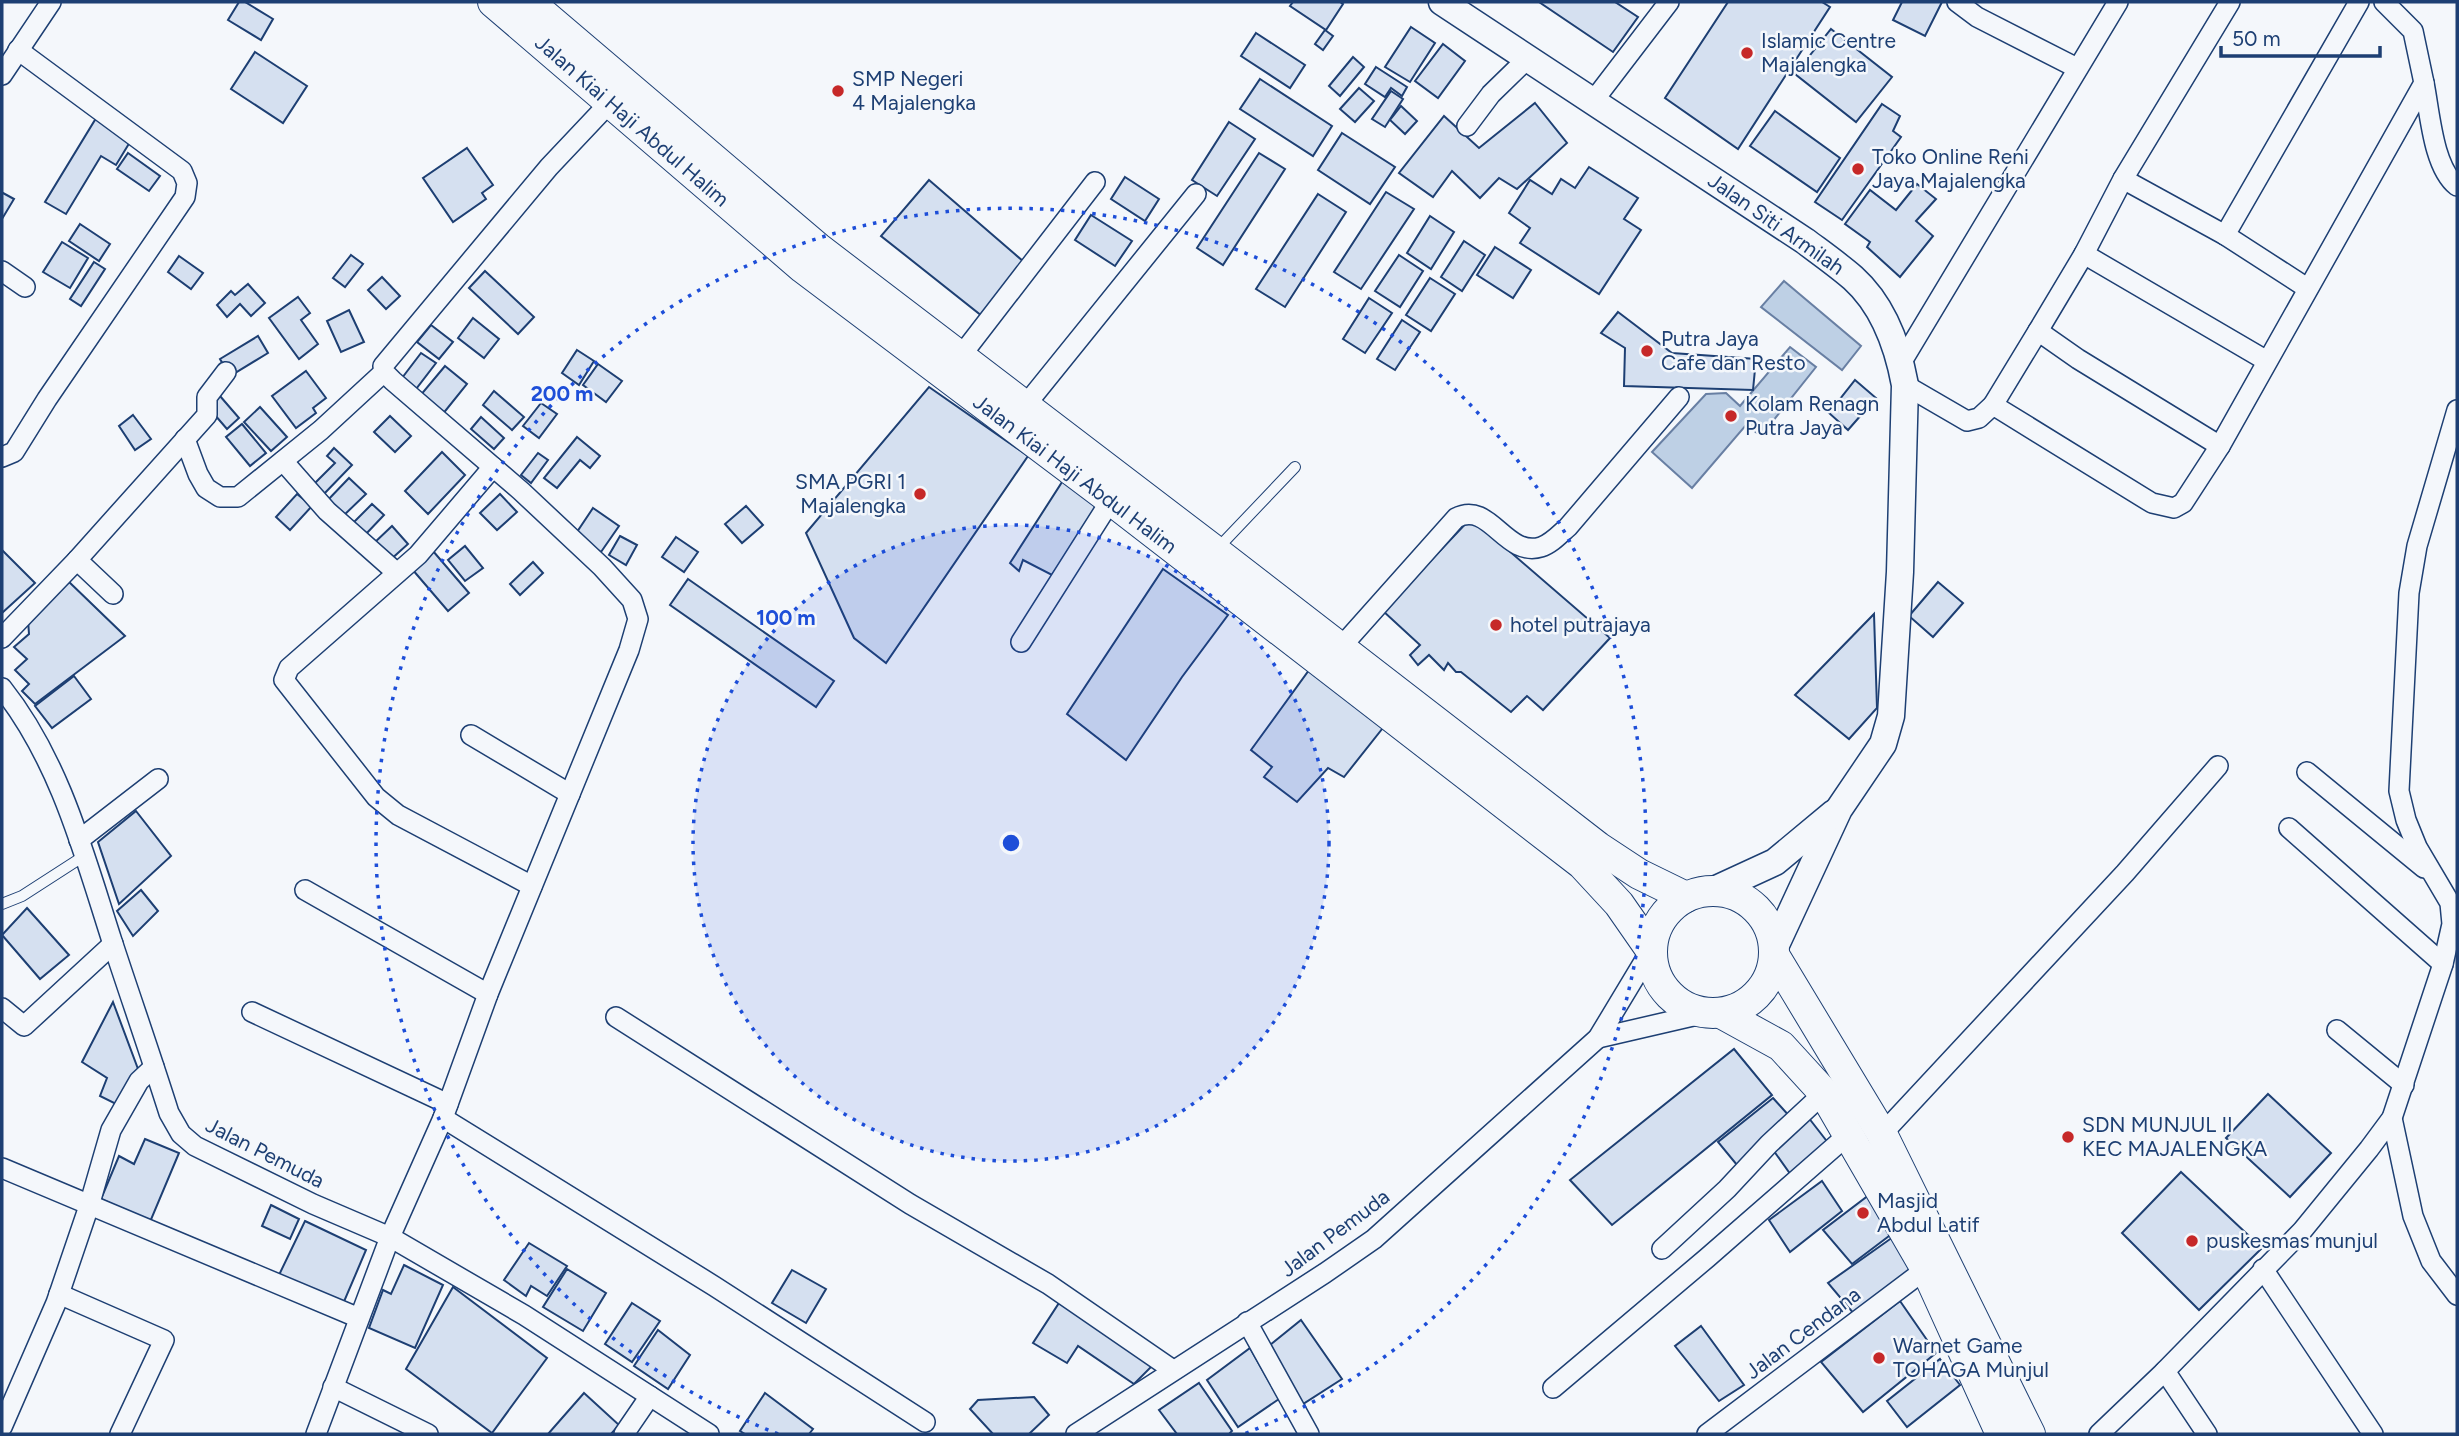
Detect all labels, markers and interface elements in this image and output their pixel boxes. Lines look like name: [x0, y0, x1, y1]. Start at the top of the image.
scale bar: [2221, 14, 2380, 58]
text: 50 m: [2232, 26, 2281, 51]
place label: Islamic Centre Majalengka: [1761, 28, 1896, 77]
street label: Jalan Kiai Haji Abdul Halim: [530, 30, 734, 212]
marker: Islamic Centre Majalengka: [1739, 45, 1755, 61]
place label: SMP Negeri 4 Majalengka: [852, 66, 976, 115]
marker: SMP Negeri 4 Majalengka: [830, 83, 846, 99]
place label: Toko Online Reni Jaya Majalengka: [1872, 144, 2029, 193]
marker: Toko Online Reni Jaya Majalengka: [1850, 161, 1866, 177]
street label: Jalan Siti Armilah: [1703, 167, 1849, 280]
place label: Putra Jaya Cafe dan Resto: [1661, 326, 1806, 375]
marker: Putra Jaya Cafe dan Resto: [1639, 343, 1655, 359]
text: 200 m: [531, 381, 593, 406]
street label: Jalan Kiai Haji Abdul Halim: [969, 389, 1182, 558]
place label: Kolam Renagn Putra Jaya: [1745, 391, 1879, 440]
marker: Kolam Renagn Putra Jaya: [1723, 408, 1739, 424]
place label: SMA PGRI 1 Majalengka: [795, 469, 906, 518]
marker: SMA PGRI 1 Majalengka: [912, 486, 928, 502]
text: 100 m: [756, 605, 816, 630]
place label: hotel putrajaya: [1510, 612, 1651, 637]
marker: hotel putrajaya: [1488, 617, 1504, 633]
centre of rings: [999, 831, 1023, 855]
street label: Jalan Pemuda: [202, 1112, 329, 1193]
place label: SDN MUNJUL II KEC MAJALENGKA: [2082, 1112, 2267, 1161]
marker: SDN MUNJUL II KEC MAJALENGKA: [2060, 1129, 2076, 1145]
street label: Jalan Pemuda: [1275, 1184, 1394, 1282]
place label: Masjid Abdul Latif: [1877, 1188, 1980, 1237]
marker: Masjid Abdul Latif: [1855, 1205, 1871, 1221]
place label: puskesmas munjul: [2206, 1228, 2378, 1253]
marker: puskesmas munjul: [2184, 1233, 2200, 1249]
street label: Jalan Cendana: [1740, 1281, 1865, 1384]
place label: Warnet Game TOHAGA Munjul: [1893, 1333, 2049, 1382]
marker: Warnet Game TOHAGA Munjul: [1871, 1350, 1887, 1366]

